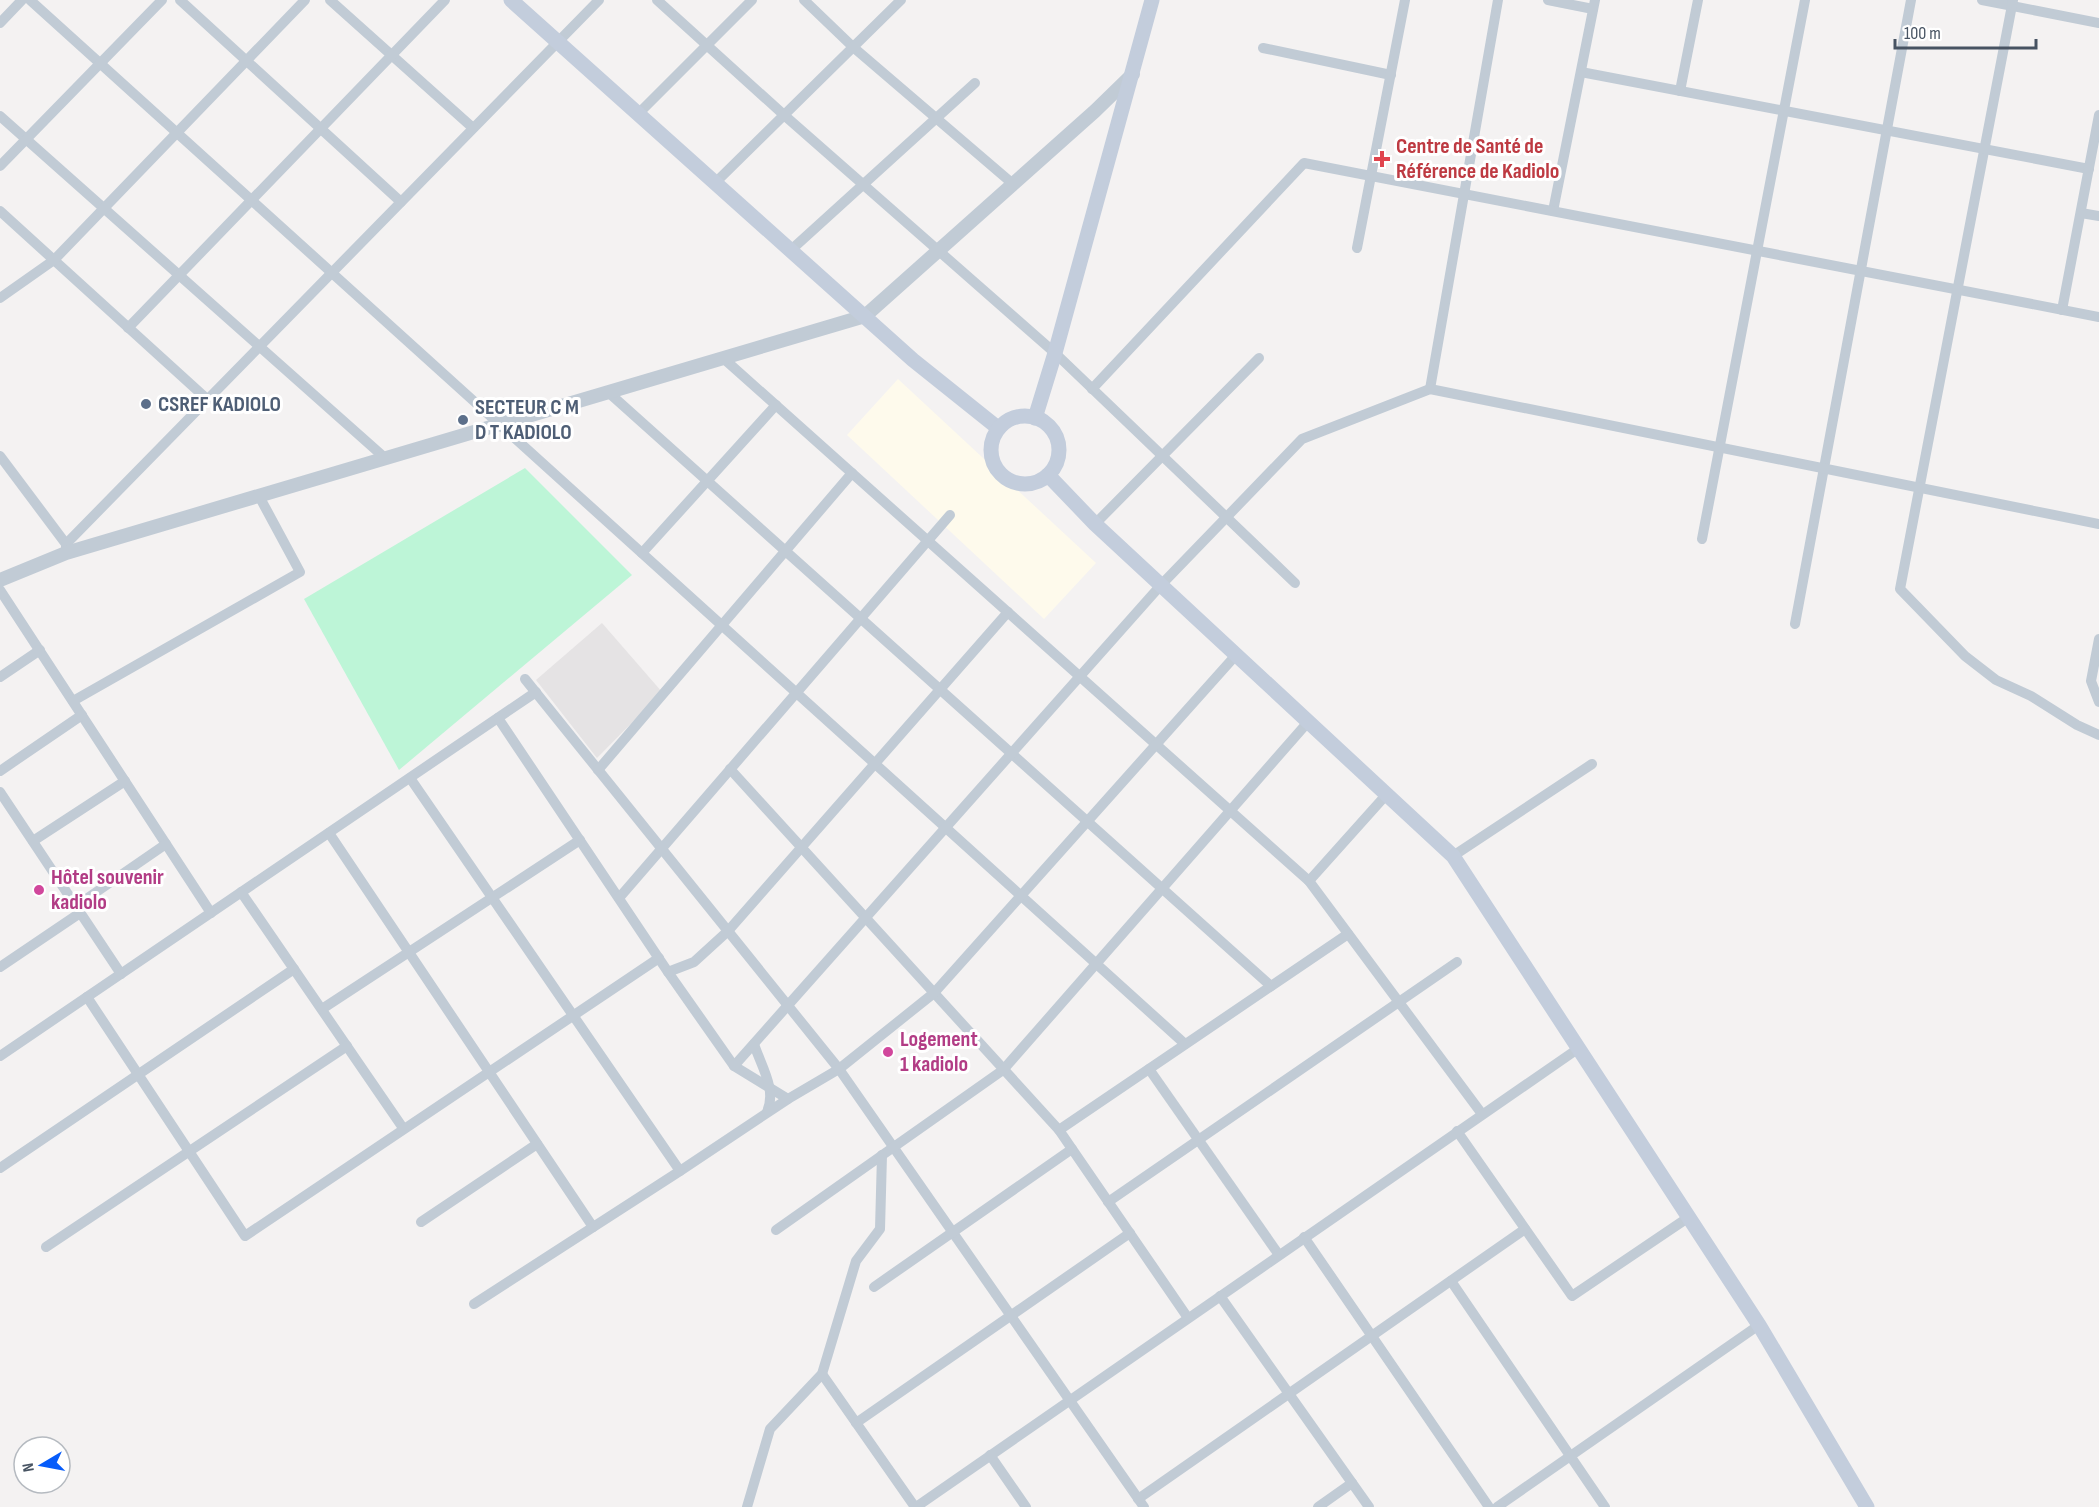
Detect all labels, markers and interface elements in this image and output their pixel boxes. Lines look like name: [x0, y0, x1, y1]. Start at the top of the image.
scale bar: [1895, 12, 2036, 50]
text: 100 m: [1904, 23, 1941, 44]
place label: Centre de Santé de Référence de Kadiolo: [1396, 133, 1559, 185]
marker: Centre de Santé de Référence de Kadiolo: [1373, 150, 1391, 168]
place label: CSREF KADIOLO: [158, 391, 281, 418]
place label: SECTEUR C M D T KADIOLO: [475, 394, 579, 446]
marker: CSREF KADIOLO: [139, 397, 153, 411]
marker: SECTEUR C M D T KADIOLO: [456, 413, 470, 427]
place label: Hôtel souvenir kadiolo: [51, 864, 164, 916]
marker: Hôtel souvenir kadiolo: [32, 883, 46, 897]
place label: Logement 1 kadiolo: [900, 1026, 978, 1078]
marker: Logement 1 kadiolo: [881, 1045, 895, 1059]
north arrow: [12, 1435, 72, 1495]
text: N: [19, 1461, 39, 1473]

